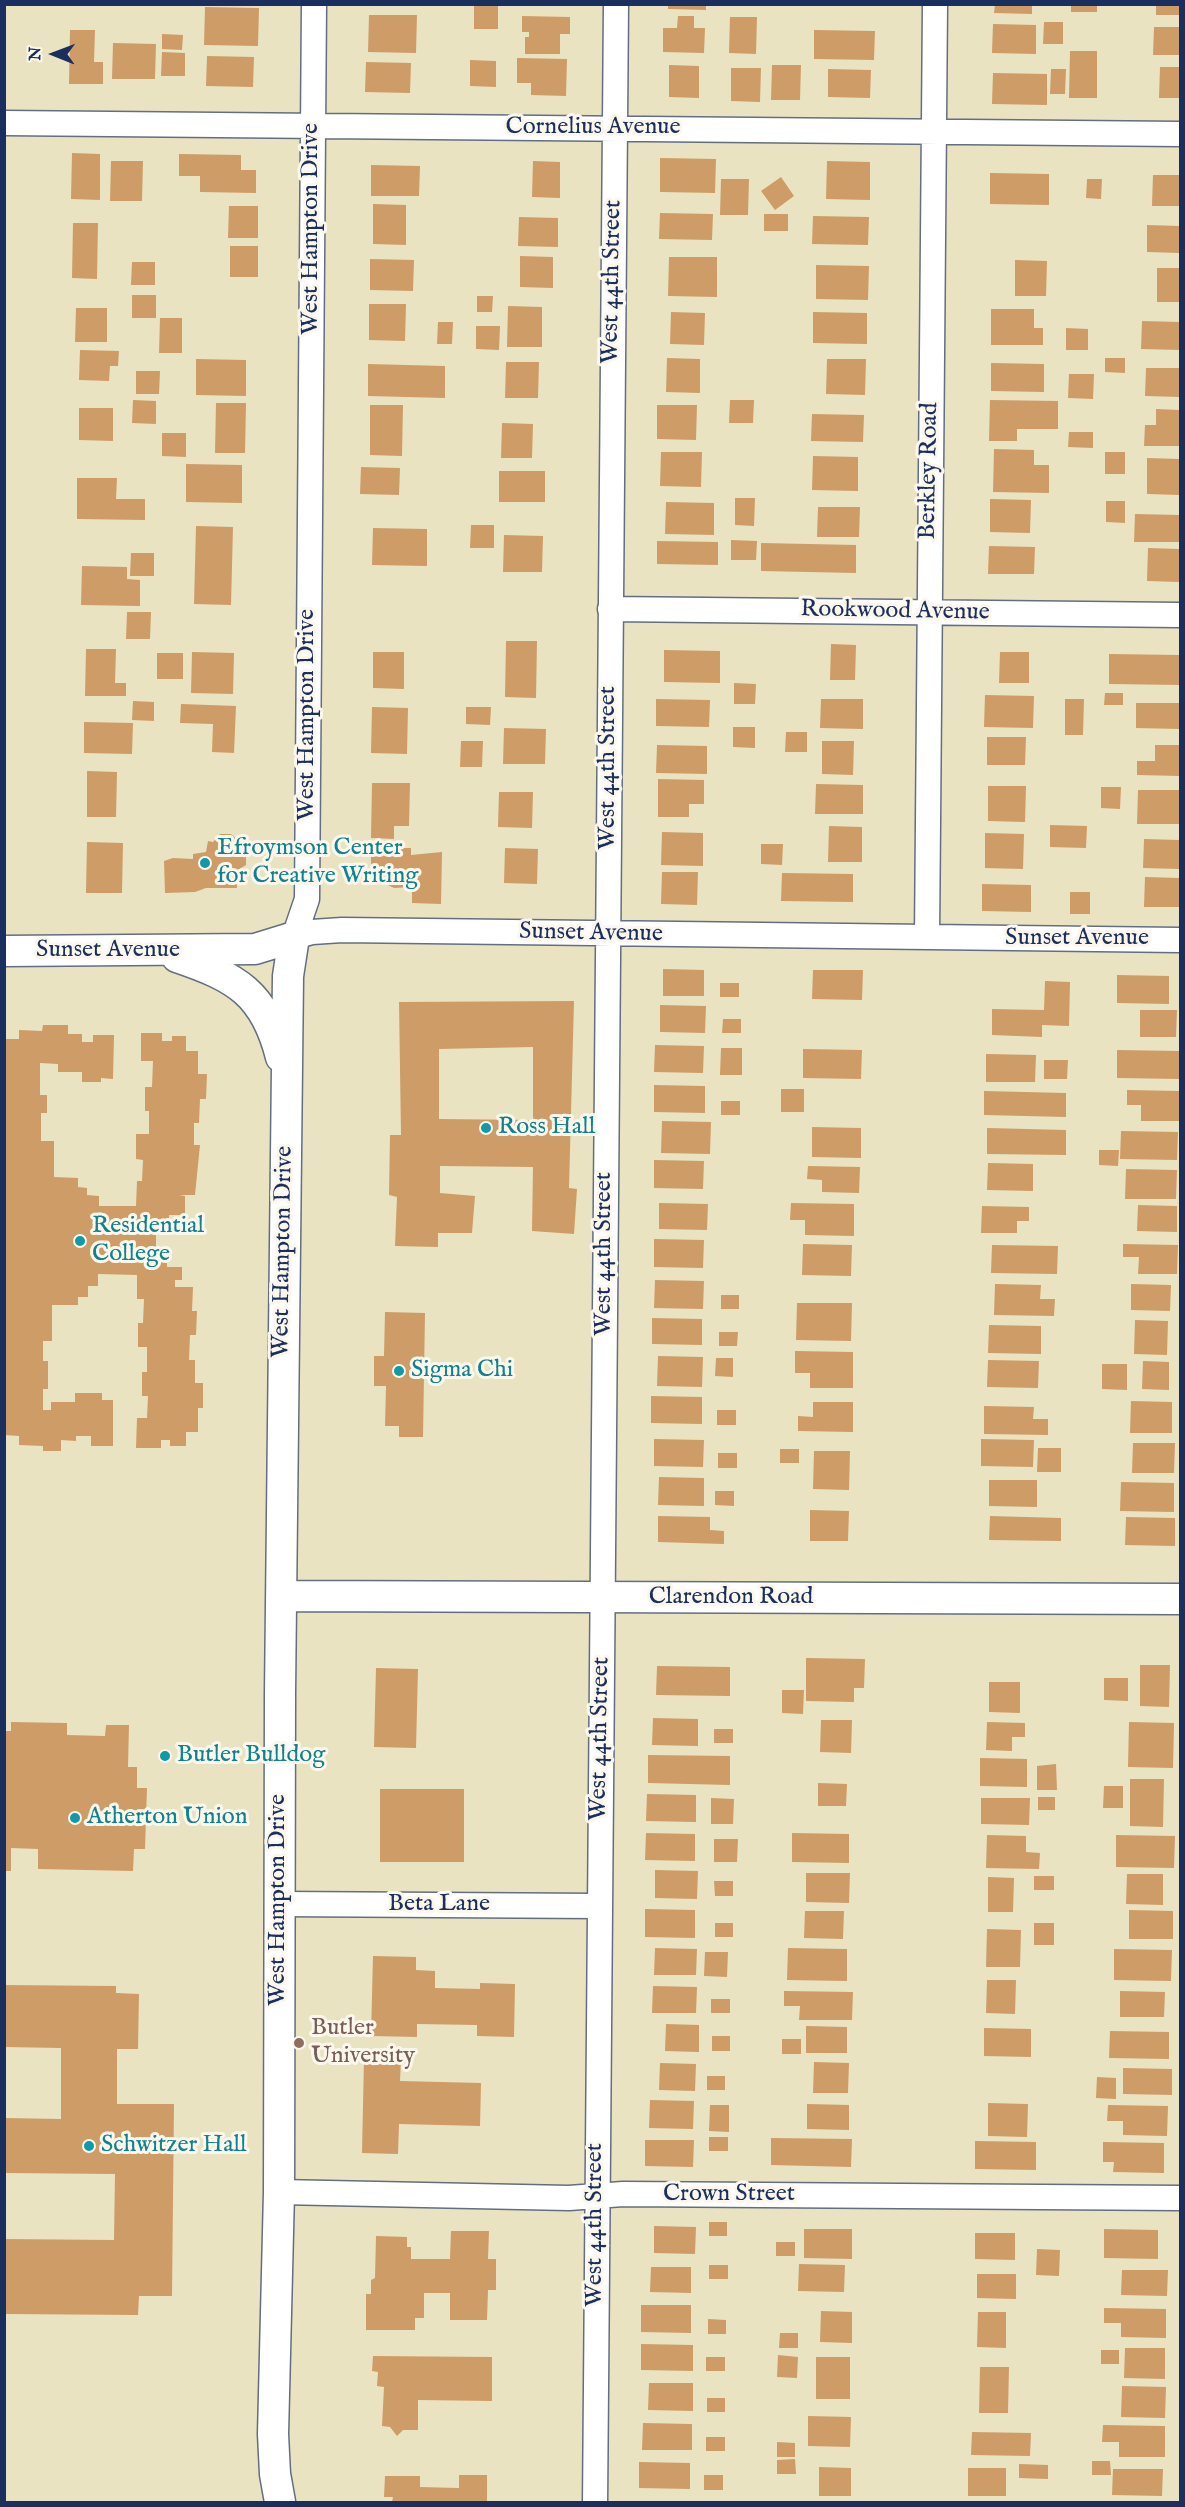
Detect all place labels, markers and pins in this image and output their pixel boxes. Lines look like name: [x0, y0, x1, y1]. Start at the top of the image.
place label: Efroymson Center for Creative Writing: [217, 835, 418, 891]
marker: Efroymson Center for Creative Writing: [198, 856, 212, 870]
place label: Ross Hall: [498, 1114, 595, 1142]
marker: Ross Hall: [479, 1121, 493, 1135]
place label: Residential College: [92, 1213, 204, 1269]
marker: Residential College: [73, 1234, 87, 1248]
place label: Sigma Chi: [411, 1357, 513, 1385]
marker: Sigma Chi: [392, 1364, 406, 1378]
place label: Butler Bulldog: [177, 1742, 325, 1770]
marker: Butler Bulldog: [158, 1749, 172, 1763]
place label: Atherton Union: [87, 1804, 247, 1832]
marker: Atherton Union: [68, 1811, 82, 1825]
place label: Butler University: [311, 2015, 415, 2071]
marker: Butler University: [292, 2036, 306, 2050]
place label: Schwitzer Hall: [101, 2132, 247, 2160]
marker: Schwitzer Hall: [82, 2139, 96, 2153]

